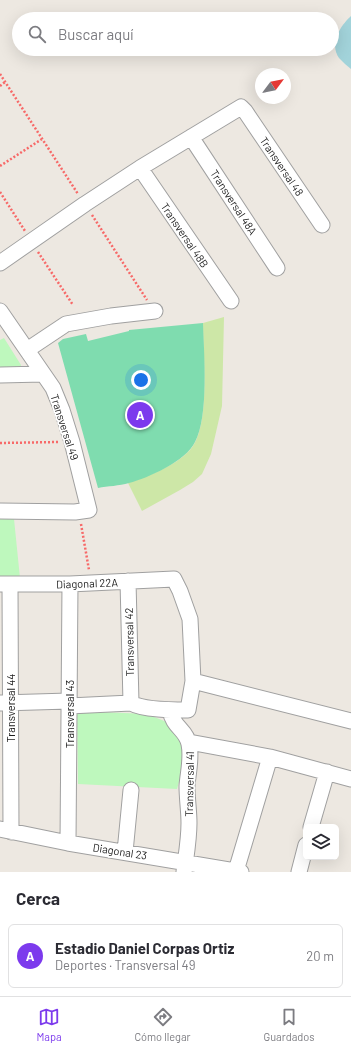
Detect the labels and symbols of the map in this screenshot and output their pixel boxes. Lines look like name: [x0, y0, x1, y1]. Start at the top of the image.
north arrow: [255, 68, 291, 104]
street label: Transversal 48: [257, 134, 307, 198]
street label: Transversal 48A: [208, 167, 260, 237]
street label: Transversal 48B: [159, 200, 212, 270]
your location: [131, 370, 151, 390]
street label: Transversal 49: [48, 392, 82, 462]
pin: A: [127, 400, 153, 430]
street label: Diagonal 22A: [56, 575, 118, 591]
street label: Transversal 42: [122, 607, 136, 676]
street label: Transversal 44: [4, 674, 17, 742]
street label: Transversal 43: [63, 680, 76, 748]
street label: Transversal 41: [182, 751, 196, 817]
street label: Diagonal 23: [92, 840, 148, 862]

